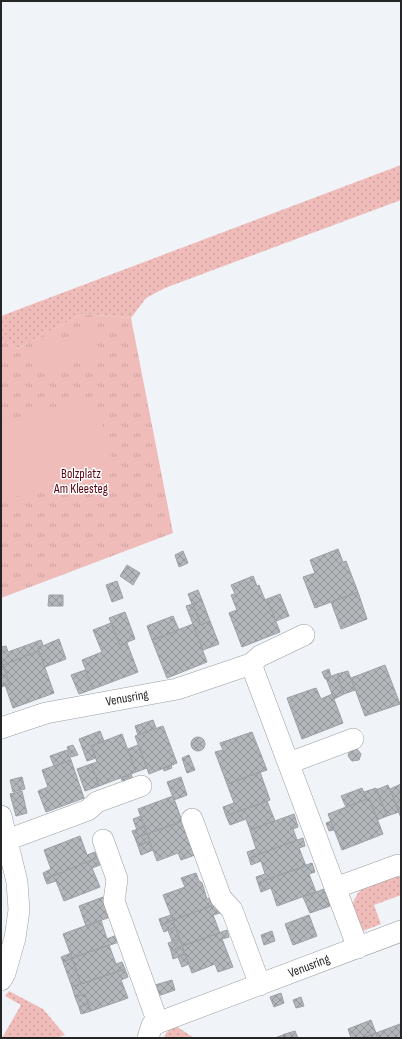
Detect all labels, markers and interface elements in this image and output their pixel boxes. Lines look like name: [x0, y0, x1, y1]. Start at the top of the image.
park label: Bolzplatz Am Kleesteg: [53, 466, 108, 497]
street label: Venusring: [104, 686, 150, 710]
street label: Venusring: [286, 951, 332, 981]

